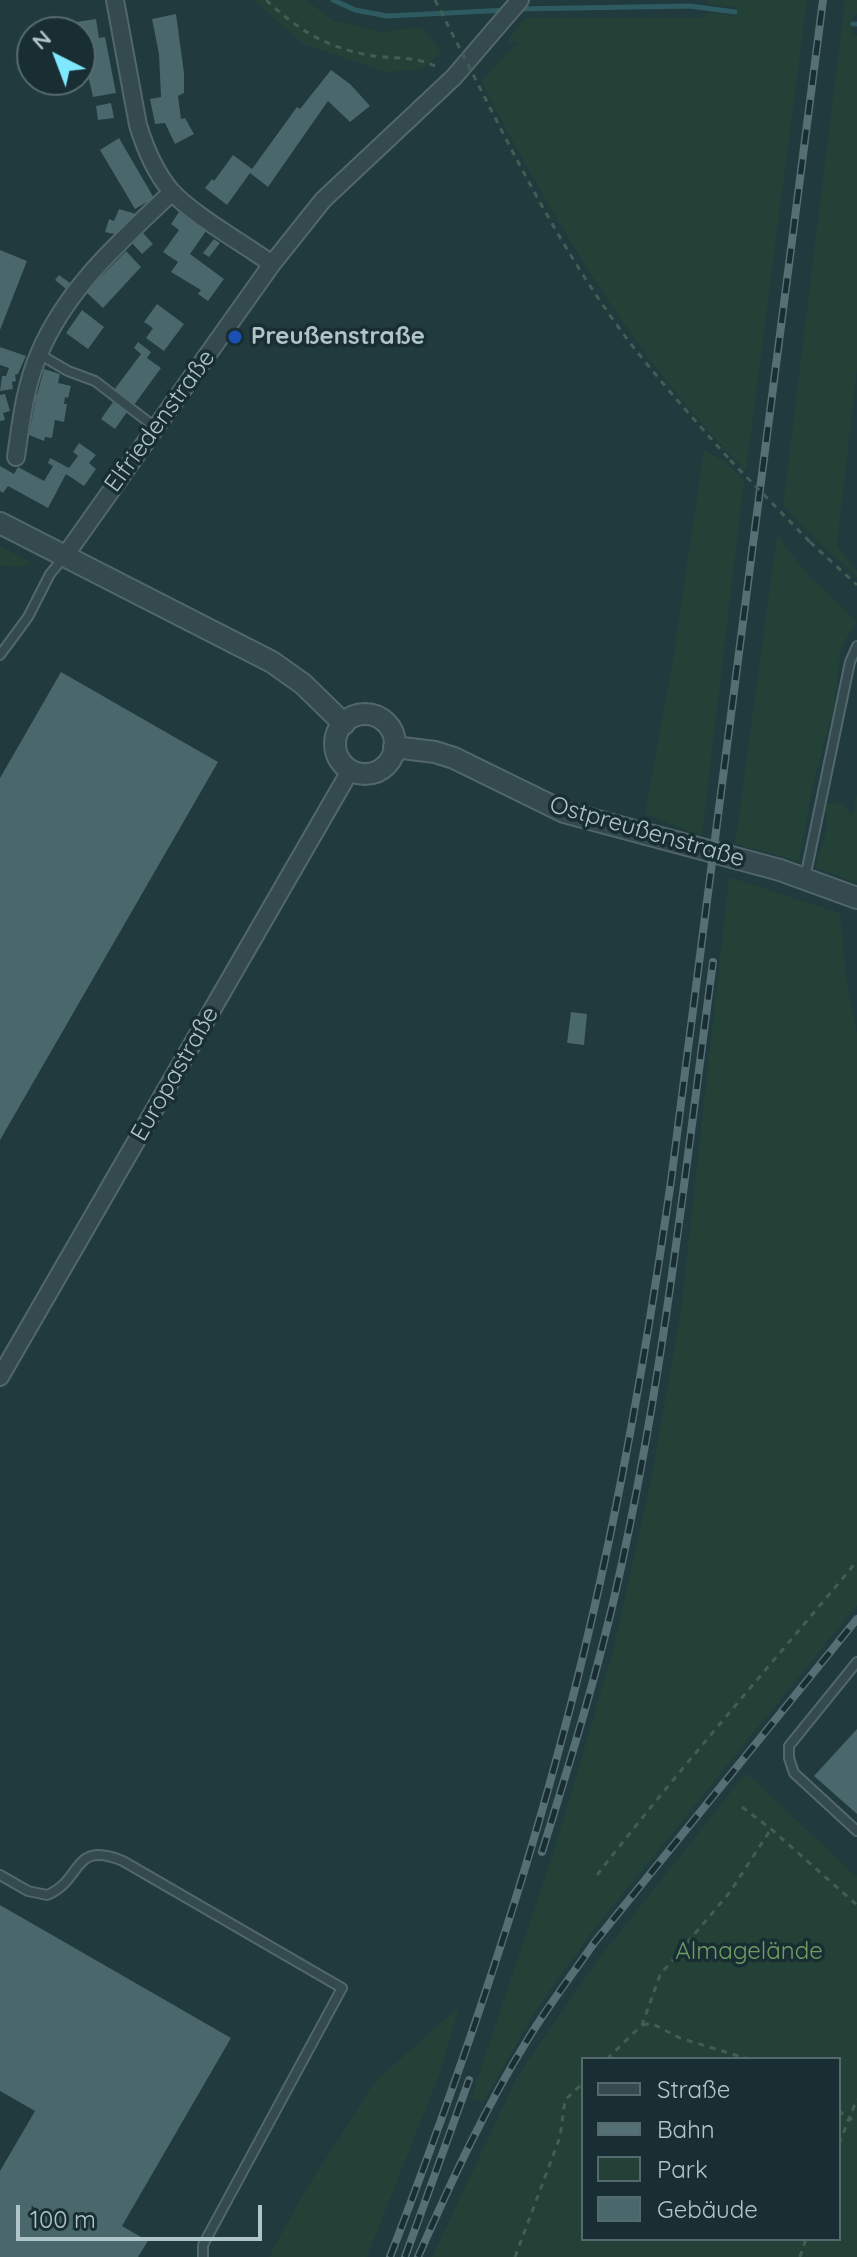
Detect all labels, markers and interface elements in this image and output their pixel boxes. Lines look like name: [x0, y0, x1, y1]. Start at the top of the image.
north arrow: [16, 16, 96, 96]
text: N: [26, 24, 57, 55]
place label: Preußenstraße: [251, 323, 425, 351]
marker: Preußenstraße: [226, 328, 244, 346]
street label: Elfriedenstraße: [99, 344, 221, 498]
street label: Ostpreußenstraße: [546, 790, 748, 874]
street label: Europastraße: [125, 1002, 225, 1146]
park label: Almagelände: [675, 1938, 823, 1966]
legend: [581, 2057, 841, 2241]
text: Straße: [657, 2074, 730, 2104]
text: Bahn: [657, 2114, 715, 2144]
text: Park: [657, 2154, 708, 2184]
scale bar: [20, 2189, 266, 2239]
text: Gebäude: [657, 2194, 758, 2224]
text: 100 m: [30, 2204, 96, 2234]

